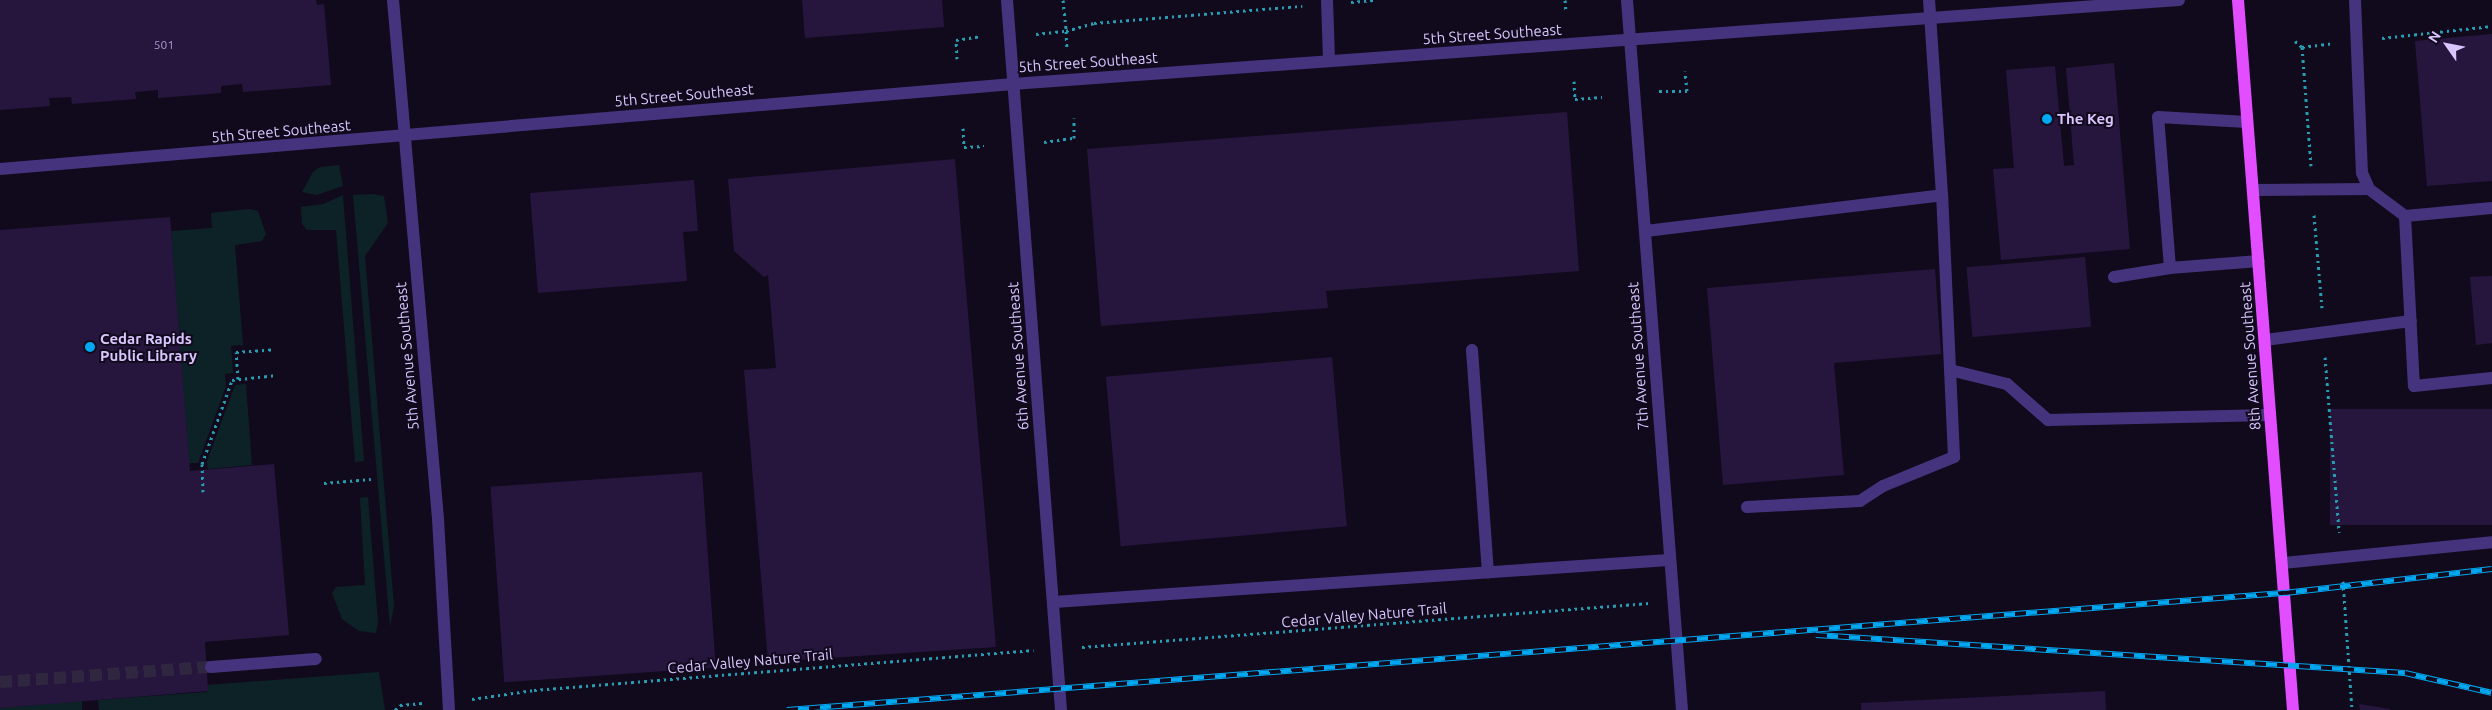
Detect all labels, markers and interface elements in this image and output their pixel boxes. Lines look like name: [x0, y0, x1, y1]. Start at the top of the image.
street label: 5th Street Southeast: [1422, 20, 1562, 48]
north arrow: [2422, 20, 2472, 70]
text: N: [2425, 28, 2444, 46]
house number: 501: [154, 38, 174, 52]
street label: 5th Street Southeast: [1018, 48, 1158, 76]
street label: 5th Street Southeast: [614, 80, 754, 110]
place label: The Keg: [2057, 110, 2114, 128]
marker: The Keg: [2041, 113, 2053, 125]
street label: 5th Street Southeast: [211, 116, 351, 146]
street label: 5th Avenue Southeast: [392, 281, 422, 431]
street label: 6th Avenue Southeast: [1004, 281, 1032, 431]
street label: 7th Avenue Southeast: [1624, 281, 1652, 431]
street label: 8th Avenue Southeast: [2236, 281, 2264, 431]
place label: Cedar Rapids Public Library: [100, 329, 197, 364]
marker: Cedar Rapids Public Library: [84, 341, 96, 353]
street label: Cedar Valley Nature Trail: [1281, 599, 1447, 631]
street label: Cedar Valley Nature Trail: [667, 645, 833, 677]

